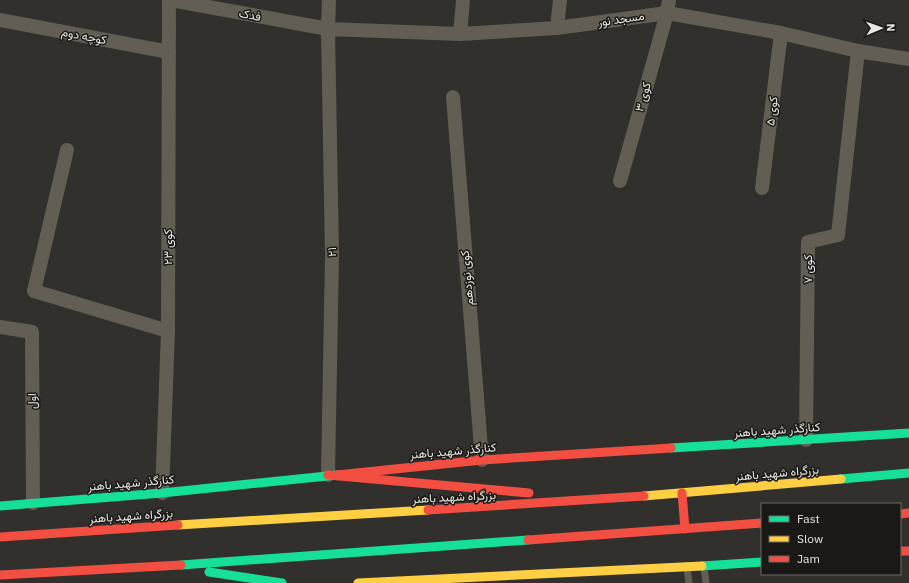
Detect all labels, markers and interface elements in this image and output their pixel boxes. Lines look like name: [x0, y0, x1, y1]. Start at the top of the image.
street label: فدک: [238, 5, 262, 24]
street label: مسجد نور: [596, 8, 645, 30]
north arrow: [861, 8, 901, 48]
text: N: [884, 23, 898, 32]
street label: کوچه دوم: [60, 24, 108, 48]
street label: کوی ۳: [631, 80, 655, 114]
street label: کوی ۵: [762, 96, 782, 126]
street label: کوی ۲۳: [160, 229, 176, 265]
street label: ۲۱: [324, 247, 339, 257]
street label: کوی نوزدهم: [457, 250, 477, 306]
street label: کوی ۷: [800, 254, 816, 284]
street label: اول: [24, 393, 40, 409]
street label: کنارگذر شهید باهنر: [732, 419, 821, 441]
street label: کنارگذر شهید باهنر: [408, 439, 497, 463]
street label: بزرگراه شهید باهنر: [733, 461, 820, 485]
street label: کنارگذر شهید باهنر: [86, 471, 175, 495]
street label: بزرگراه شهید باهنر: [411, 487, 496, 507]
legend: [761, 503, 901, 575]
street label: بزرگراه شهید باهنر: [88, 505, 173, 527]
text: Fast: [797, 511, 820, 526]
text: Slow: [797, 531, 823, 546]
text: Jam: [797, 551, 820, 566]

